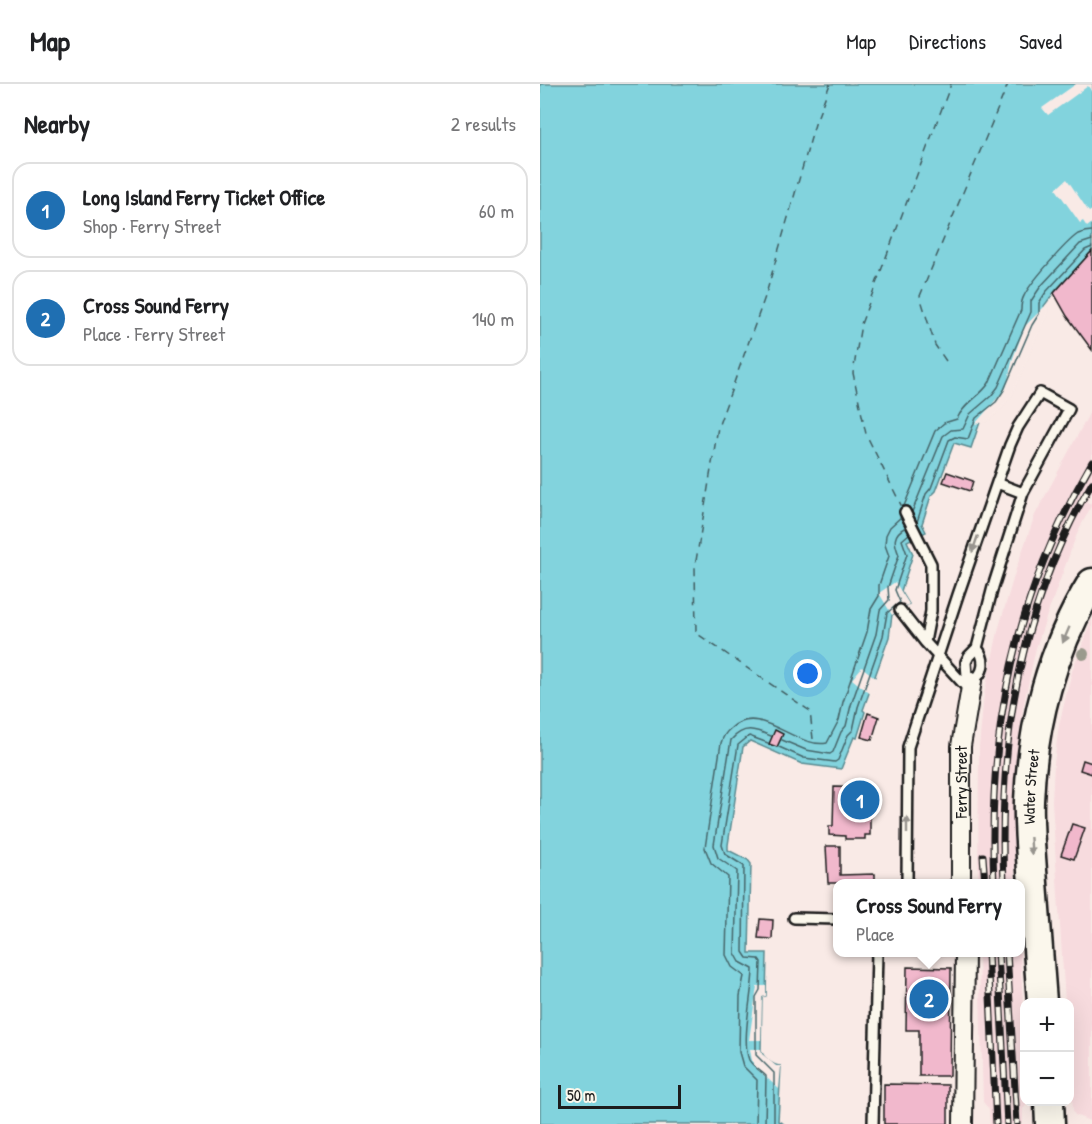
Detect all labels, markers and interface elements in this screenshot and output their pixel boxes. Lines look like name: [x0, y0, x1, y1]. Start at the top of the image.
text: Map: [30, 22, 70, 60]
text: Map: [846, 27, 876, 56]
text: Directions: [909, 27, 986, 56]
text: Saved: [1019, 27, 1062, 56]
text: Nearby: [24, 106, 90, 141]
text: 2 results: [451, 110, 516, 137]
text: Long Island Ferry Ticket Office: [83, 182, 325, 212]
text: 1: [42, 197, 49, 224]
text: 60 m: [479, 197, 514, 224]
text: Shop · Ferry Street: [83, 212, 221, 239]
text: Cross Sound Ferry: [83, 290, 229, 320]
text: 2: [41, 305, 50, 332]
text: 140 m: [472, 305, 514, 332]
text: Place · Ferry Street: [83, 320, 225, 347]
one-way arrow: [970, 536, 980, 554]
one-way arrow: [1060, 626, 1070, 644]
your location: [793, 659, 822, 688]
street label: Ferry Street: [950, 745, 972, 819]
street label: Water Street: [1018, 747, 1045, 824]
pin: 1: [840, 778, 880, 822]
one-way arrow: [902, 816, 912, 835]
one-way arrow: [1026, 837, 1035, 856]
popup: [833, 879, 1025, 957]
text: Cross Sound Ferry: [856, 890, 1002, 920]
text: Place: [856, 920, 895, 947]
pin: 2: [910, 976, 948, 1022]
map controls: [1020, 998, 1074, 1106]
button: +: [1020, 998, 1074, 1052]
button: −: [1020, 1052, 1074, 1106]
scale bar: [558, 1082, 681, 1110]
text: 50 m: [567, 1084, 596, 1106]

